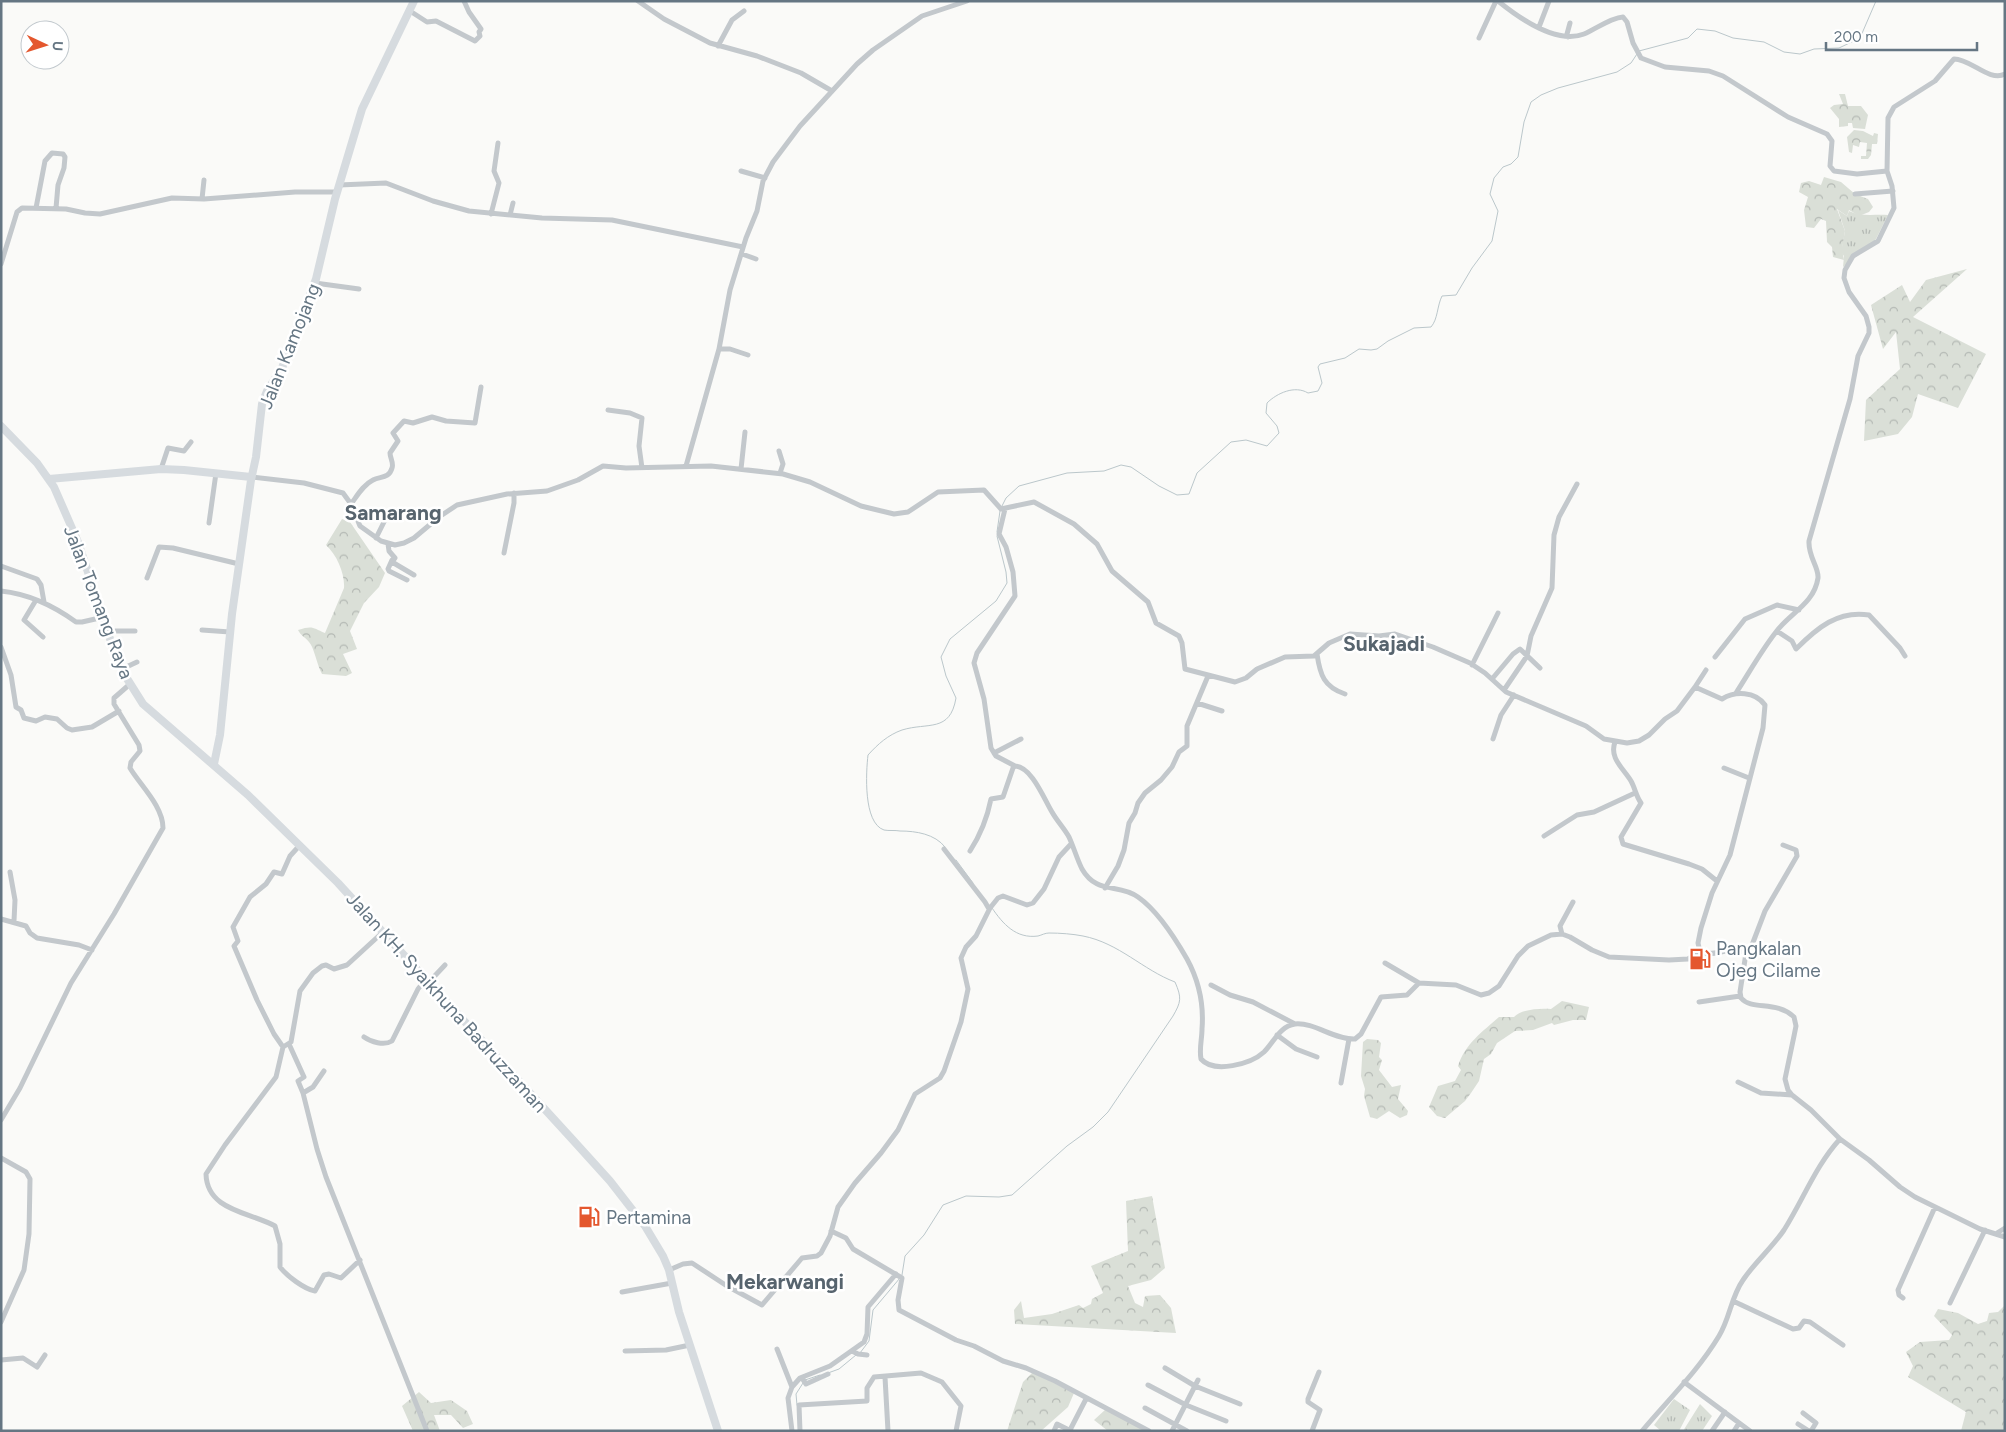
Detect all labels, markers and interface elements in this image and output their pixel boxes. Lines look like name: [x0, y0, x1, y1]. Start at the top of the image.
north arrow: [20, 20, 70, 70]
scale bar: [1826, 20, 1977, 52]
text: 200 m: [1834, 28, 1878, 46]
text: U: [49, 40, 66, 51]
street label: Jalan Kamojang: [254, 280, 325, 412]
district label: Samarang: [344, 500, 442, 525]
street label: Jalan Tomang Raya: [59, 522, 138, 682]
district label: Sukajadi: [1343, 631, 1425, 656]
street label: Jalan KH. Syaikhuna Badruzzaman: [342, 887, 552, 1117]
place label: Pangkalan Ojeg Cilame: [1716, 937, 1821, 982]
fuel station icon: Pangkalan Ojeg Cilame: [1687, 946, 1713, 972]
fuel station icon: Pertamina: [576, 1204, 602, 1230]
place label: Pertamina: [606, 1206, 691, 1229]
district label: Mekarwangi: [726, 1269, 844, 1294]

